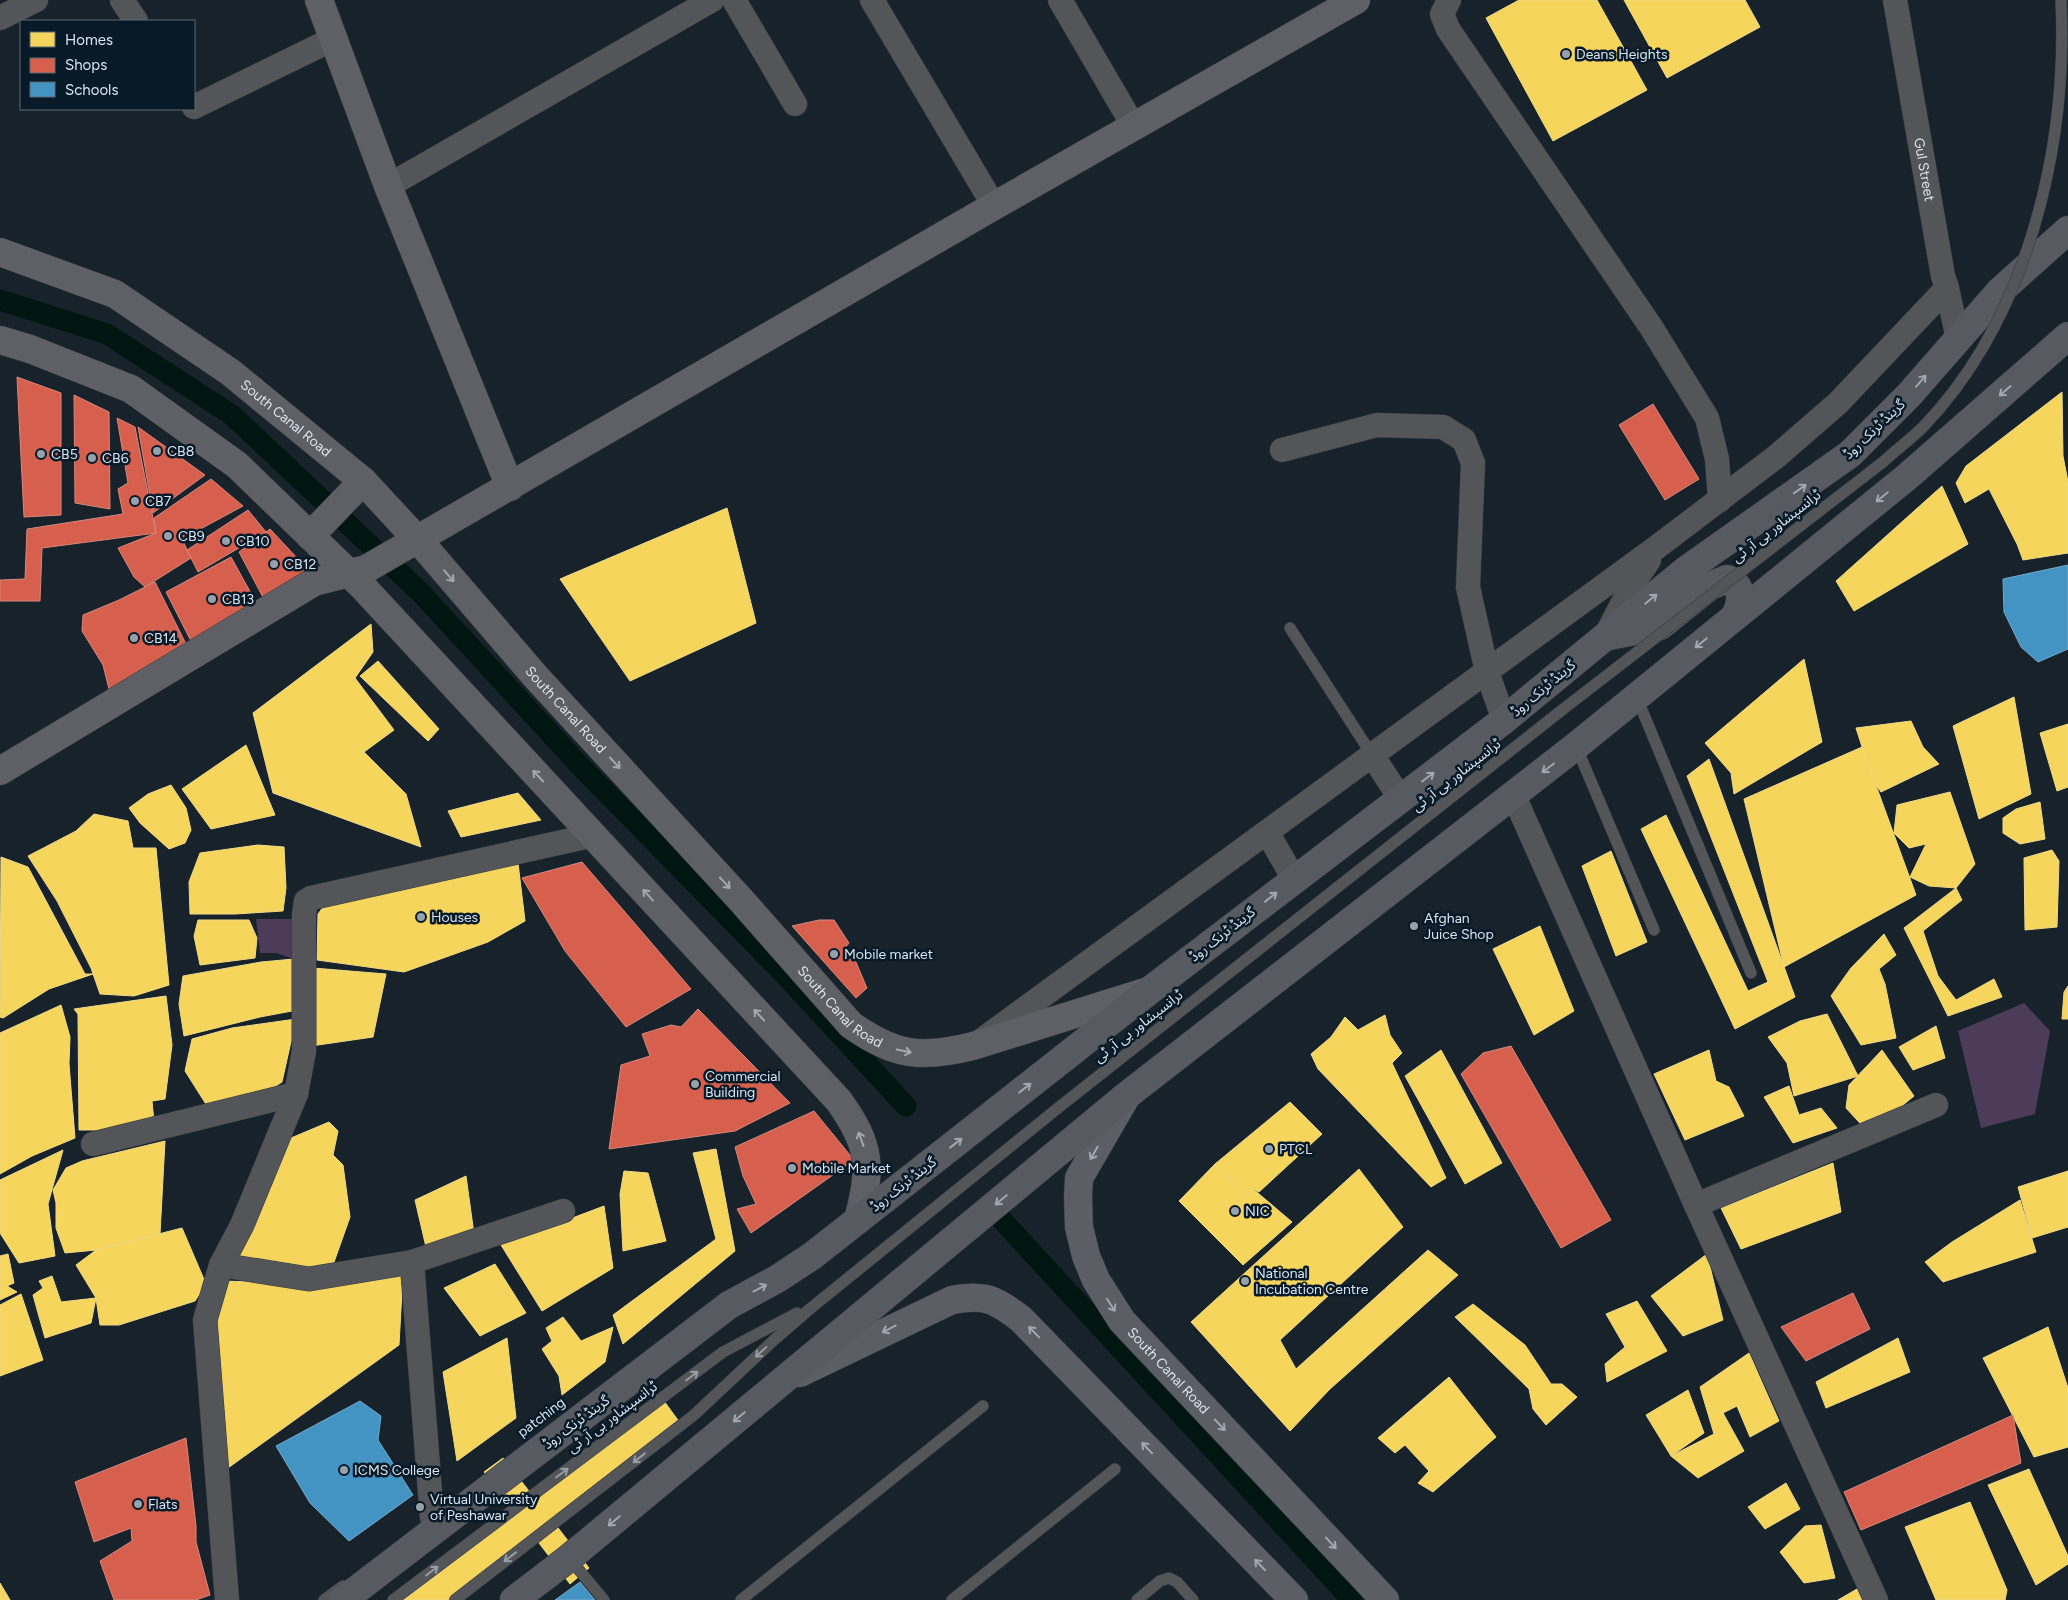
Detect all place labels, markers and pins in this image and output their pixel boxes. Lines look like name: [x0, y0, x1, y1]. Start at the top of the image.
place label: Deans Heights: [1576, 46, 1667, 63]
marker: Deans Heights: [1560, 48, 1572, 60]
place label: CB8: [167, 443, 194, 460]
marker: CB8: [151, 445, 163, 457]
place label: CB5: [51, 446, 78, 463]
marker: CB5: [35, 448, 47, 460]
place label: CB6: [102, 450, 129, 467]
marker: CB6: [86, 452, 98, 464]
place label: CB7: [145, 493, 172, 510]
marker: CB7: [129, 495, 141, 507]
place label: CB9: [178, 528, 205, 545]
marker: CB9: [162, 530, 174, 542]
place label: CB10: [236, 533, 269, 550]
marker: CB10: [220, 535, 232, 547]
place label: CB12: [284, 556, 316, 573]
marker: CB12: [268, 558, 280, 570]
place label: CB13: [222, 591, 254, 608]
marker: CB13: [206, 593, 218, 605]
place label: CB14: [144, 630, 177, 647]
marker: CB14: [128, 632, 140, 644]
place label: Houses: [431, 909, 478, 926]
place label: Afghan Juice Shop: [1424, 910, 1494, 943]
marker: Houses: [415, 911, 427, 923]
marker: Afghan Juice Shop: [1408, 920, 1420, 932]
place label: Mobile market: [844, 946, 933, 963]
marker: Mobile market: [828, 948, 840, 960]
place label: Commercial Building: [705, 1068, 780, 1101]
marker: Commercial Building: [689, 1078, 701, 1090]
place label: PTCL: [1279, 1141, 1313, 1158]
marker: PTCL: [1263, 1143, 1275, 1155]
place label: Mobile Market: [802, 1160, 891, 1177]
marker: Mobile Market: [786, 1162, 798, 1174]
place label: NIC: [1245, 1203, 1270, 1220]
marker: NIC: [1229, 1205, 1241, 1217]
place label: National Incubation Centre: [1255, 1265, 1369, 1298]
marker: National Incubation Centre: [1239, 1275, 1251, 1287]
place label: ICMS College: [354, 1462, 440, 1479]
marker: ICMS College: [338, 1464, 350, 1476]
place label: Virtual University of Peshawar: [430, 1491, 538, 1524]
place label: Flats: [148, 1496, 178, 1513]
marker: Flats: [132, 1498, 144, 1510]
marker: Virtual University of Peshawar: [414, 1501, 426, 1513]

